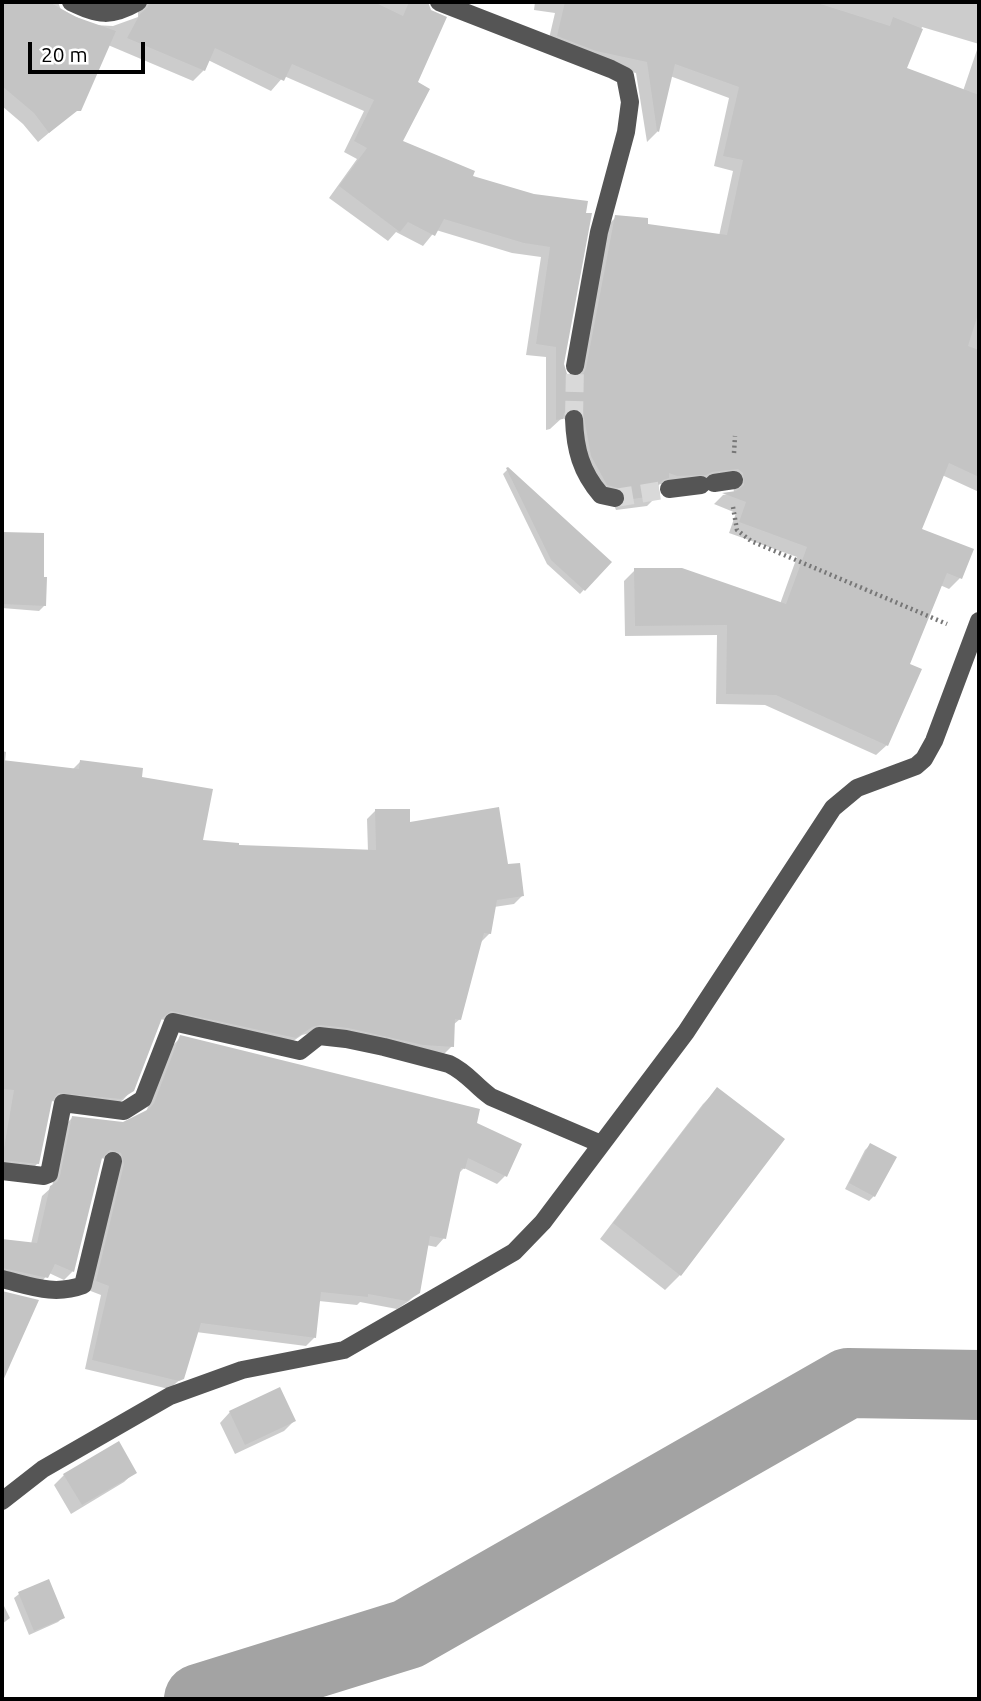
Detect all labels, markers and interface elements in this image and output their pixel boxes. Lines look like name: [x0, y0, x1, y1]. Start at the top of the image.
scale bar: [32, 28, 149, 72]
text: 20 m: [41, 42, 88, 66]

